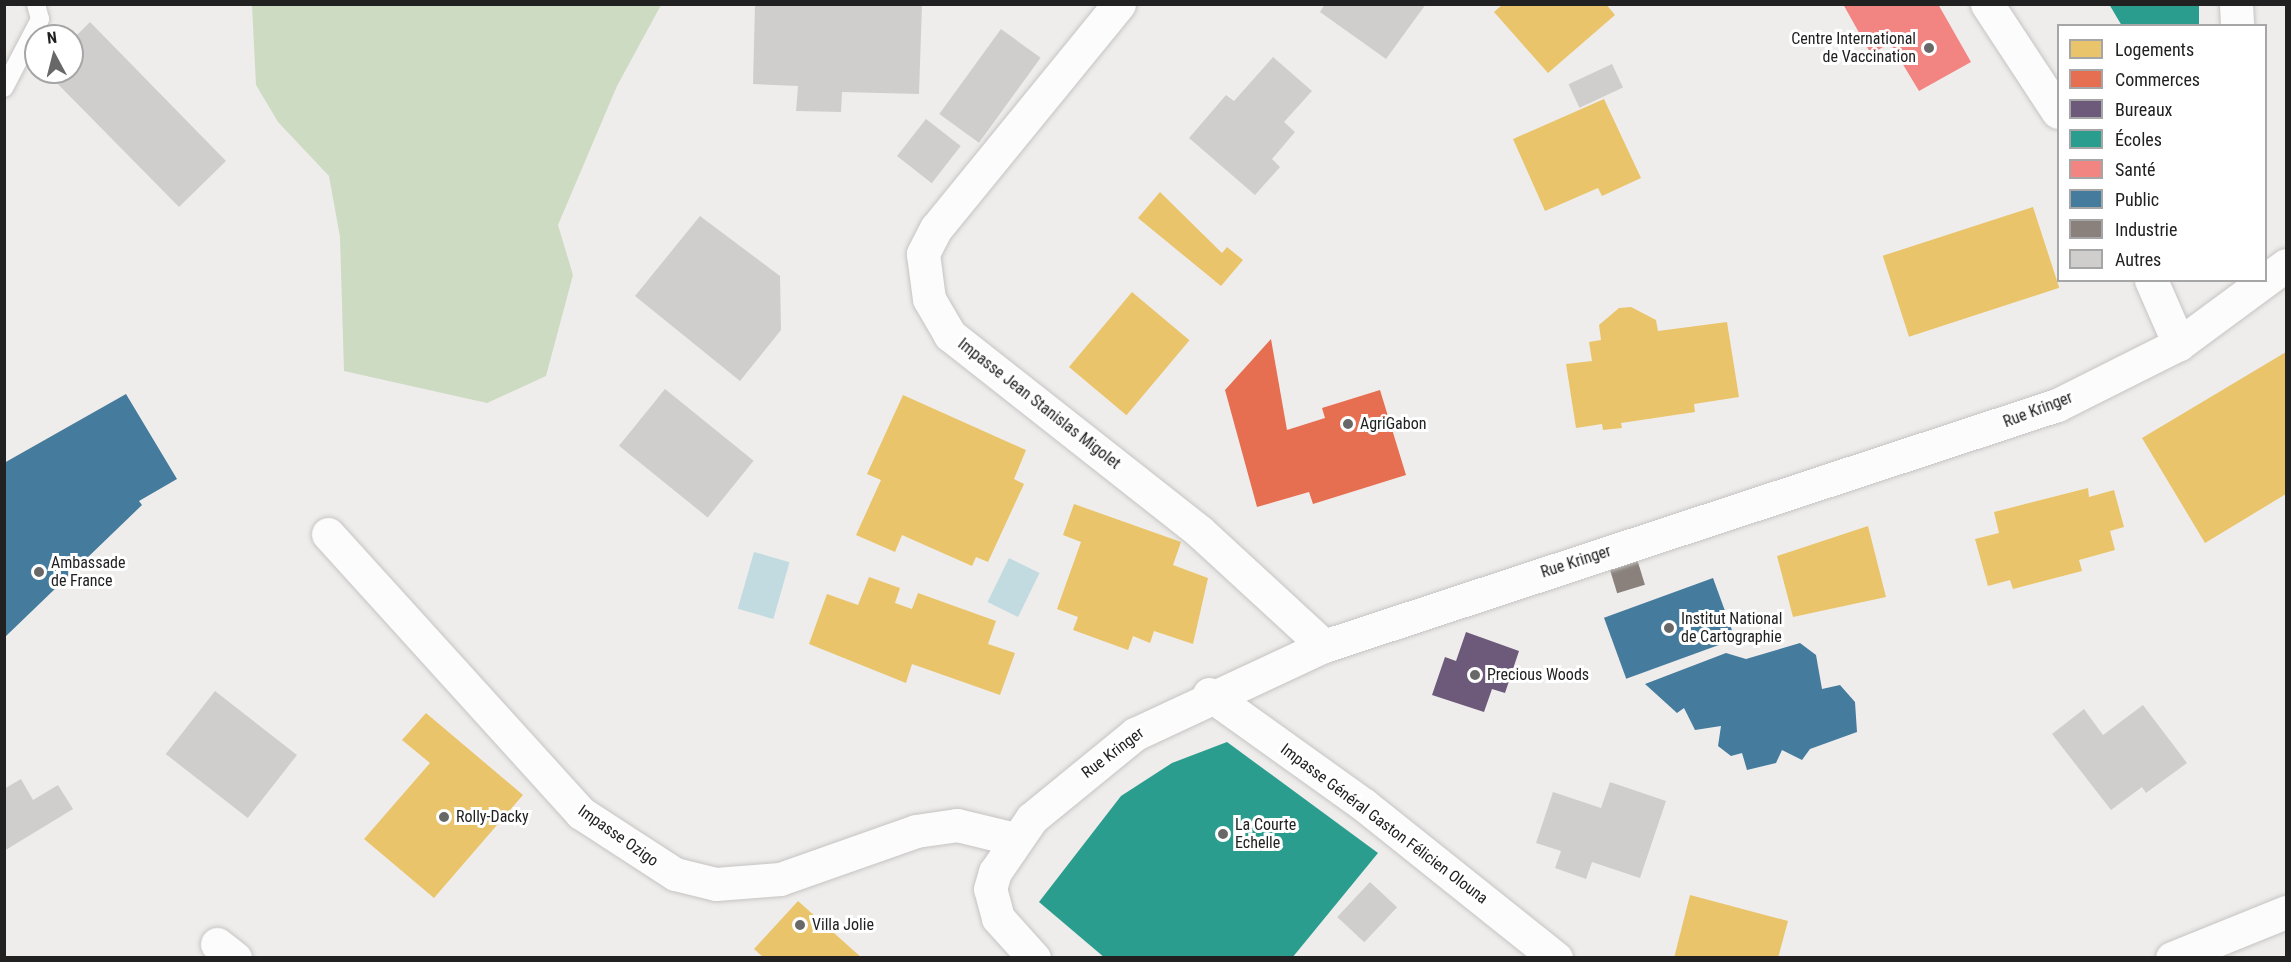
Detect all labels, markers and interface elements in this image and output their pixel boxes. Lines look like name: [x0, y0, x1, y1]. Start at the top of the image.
north arrow: [24, 24, 84, 84]
legend: [2057, 24, 2267, 282]
text: N: [46, 28, 58, 48]
place label: Centre International de Vaccination: [1791, 29, 1916, 67]
marker: Centre International de Vaccination: [1920, 39, 1938, 57]
text: Logements: [2115, 39, 2194, 60]
text: Commerces: [2115, 69, 2200, 90]
text: Bureaux: [2115, 99, 2173, 120]
text: Écoles: [2115, 129, 2162, 150]
text: Santé: [2115, 159, 2155, 180]
text: Public: [2115, 189, 2159, 210]
text: Industrie: [2115, 219, 2177, 240]
text: Autres: [2115, 249, 2161, 270]
street label: Impasse Jean Stanislas Migolet: [954, 335, 1124, 473]
street label: Rue Kringer: [2001, 388, 2075, 432]
place label: AgriGabon: [1360, 414, 1426, 434]
marker: AgriGabon: [1341, 417, 1355, 431]
street label: Rue Kringer: [1538, 542, 1614, 582]
place label: Ambassade de France: [51, 553, 126, 591]
marker: Ambassade de France: [32, 565, 46, 579]
place label: Institut National de Cartographie: [1681, 609, 1782, 647]
marker: Institut National de Cartographie: [1662, 621, 1676, 635]
place label: Precious Woods: [1487, 665, 1589, 685]
marker: Precious Woods: [1468, 668, 1482, 682]
street label: Rue Kringer: [1078, 723, 1148, 783]
street label: Impasse Général Gaston Félicien Olouna: [1277, 740, 1491, 908]
street label: Impasse Ozigo: [574, 801, 662, 871]
place label: Rolly-Dacky: [456, 807, 529, 827]
marker: Rolly-Dacky: [437, 810, 451, 824]
place label: La Courte Echelle: [1235, 815, 1296, 853]
marker: La Courte Echelle: [1216, 827, 1230, 841]
place label: Villa Jolie: [812, 915, 874, 935]
marker: Villa Jolie: [793, 918, 807, 932]

